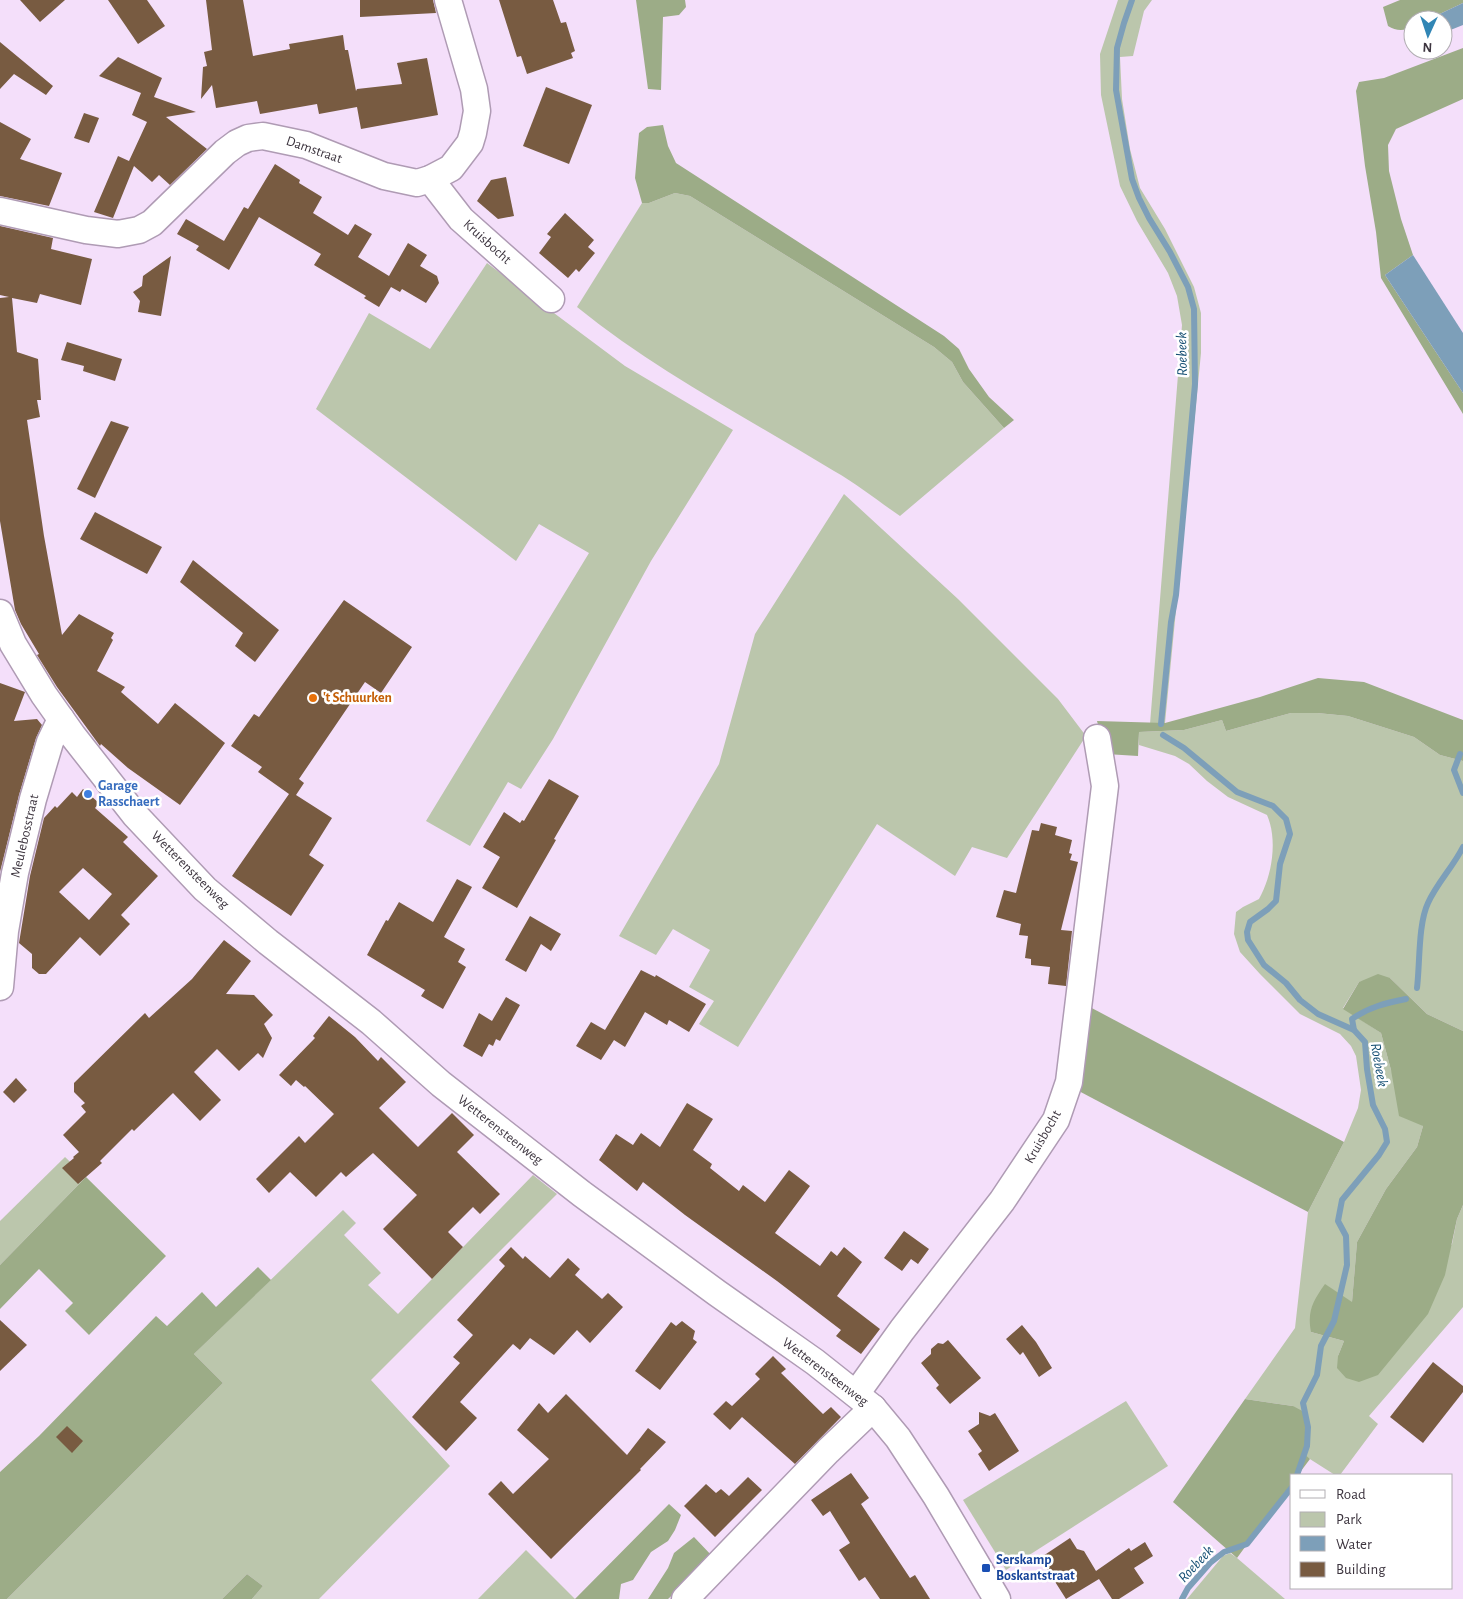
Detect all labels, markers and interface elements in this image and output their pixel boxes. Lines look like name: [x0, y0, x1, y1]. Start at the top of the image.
north arrow: [1403, 10, 1453, 60]
text: N: [1422, 40, 1433, 54]
street label: Damstraat: [284, 134, 344, 166]
street label: Kruisbocht: [460, 217, 514, 267]
water label: Roebeek: [1174, 332, 1190, 376]
place label: 't Schuurken: [323, 691, 392, 705]
marker: 't Schuurken: [307, 692, 319, 704]
place label: Garage Rasschaert: [98, 779, 160, 809]
marker: Garage Rasschaert: [82, 788, 94, 800]
street label: Meulebosstraat: [9, 793, 41, 879]
street label: Wetterensteenweg: [148, 828, 232, 912]
water label: Roebeek: [1368, 1042, 1390, 1088]
street label: Wetterensteenweg: [455, 1093, 545, 1167]
street label: Kruisbocht: [1022, 1108, 1064, 1166]
street label: Wetterensteenweg: [779, 1335, 871, 1409]
legend: [1290, 1474, 1453, 1589]
text: Road: [1336, 1487, 1366, 1502]
text: Park: [1336, 1512, 1362, 1527]
text: Water: [1336, 1537, 1372, 1552]
water label: Roebeek: [1175, 1543, 1217, 1585]
place label: Serskamp Boskantstraat: [996, 1553, 1075, 1583]
marker: Serskamp Boskantstraat: [980, 1562, 992, 1574]
text: Building: [1336, 1562, 1386, 1577]

